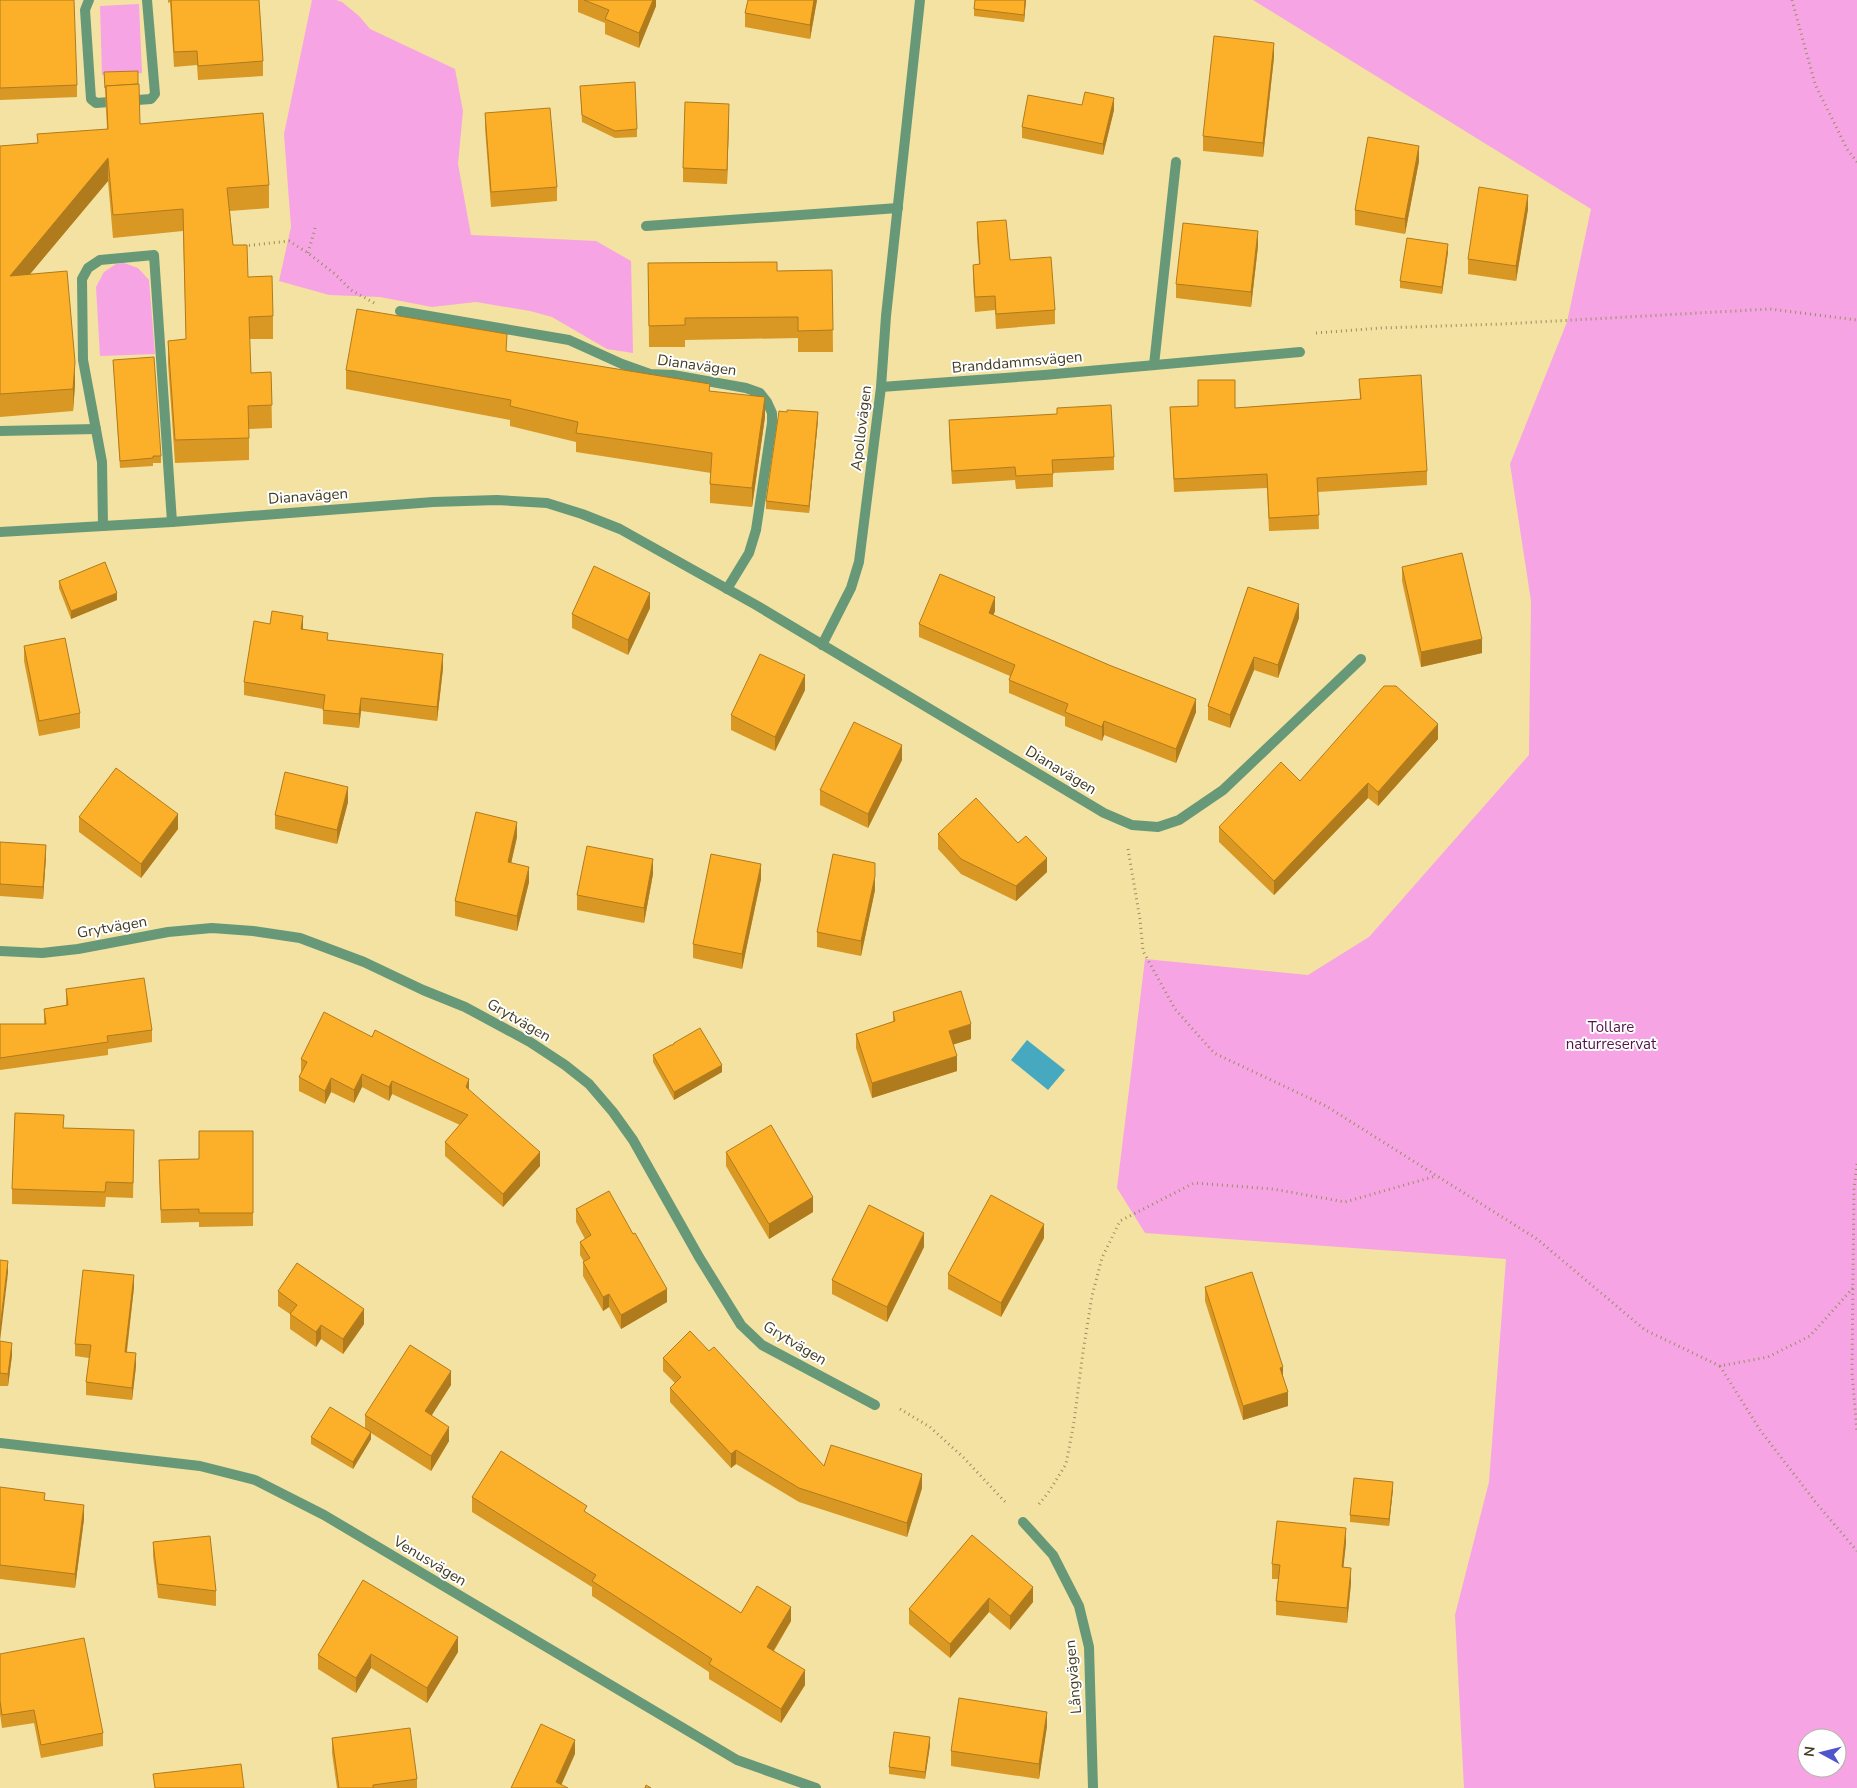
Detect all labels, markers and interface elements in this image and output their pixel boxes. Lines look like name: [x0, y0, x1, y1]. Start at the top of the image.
street label: Branddammsvägen: [951, 346, 1083, 378]
street label: Dianavägen: [656, 350, 738, 380]
street label: Apollovägen: [846, 384, 876, 472]
street label: Dianavägen: [268, 483, 348, 509]
street label: Dianavägen: [1022, 741, 1100, 799]
street label: Grytvägen: [75, 911, 149, 943]
street label: Grytvägen: [483, 994, 555, 1046]
park label: Tollare naturreservat: [1566, 1017, 1657, 1054]
street label: Grytvägen: [760, 1316, 830, 1370]
street label: Venusvägen: [389, 1531, 470, 1591]
street label: Långvägen: [1060, 1639, 1086, 1715]
north arrow: [1797, 1728, 1847, 1778]
text: N: [1800, 1745, 1820, 1758]

